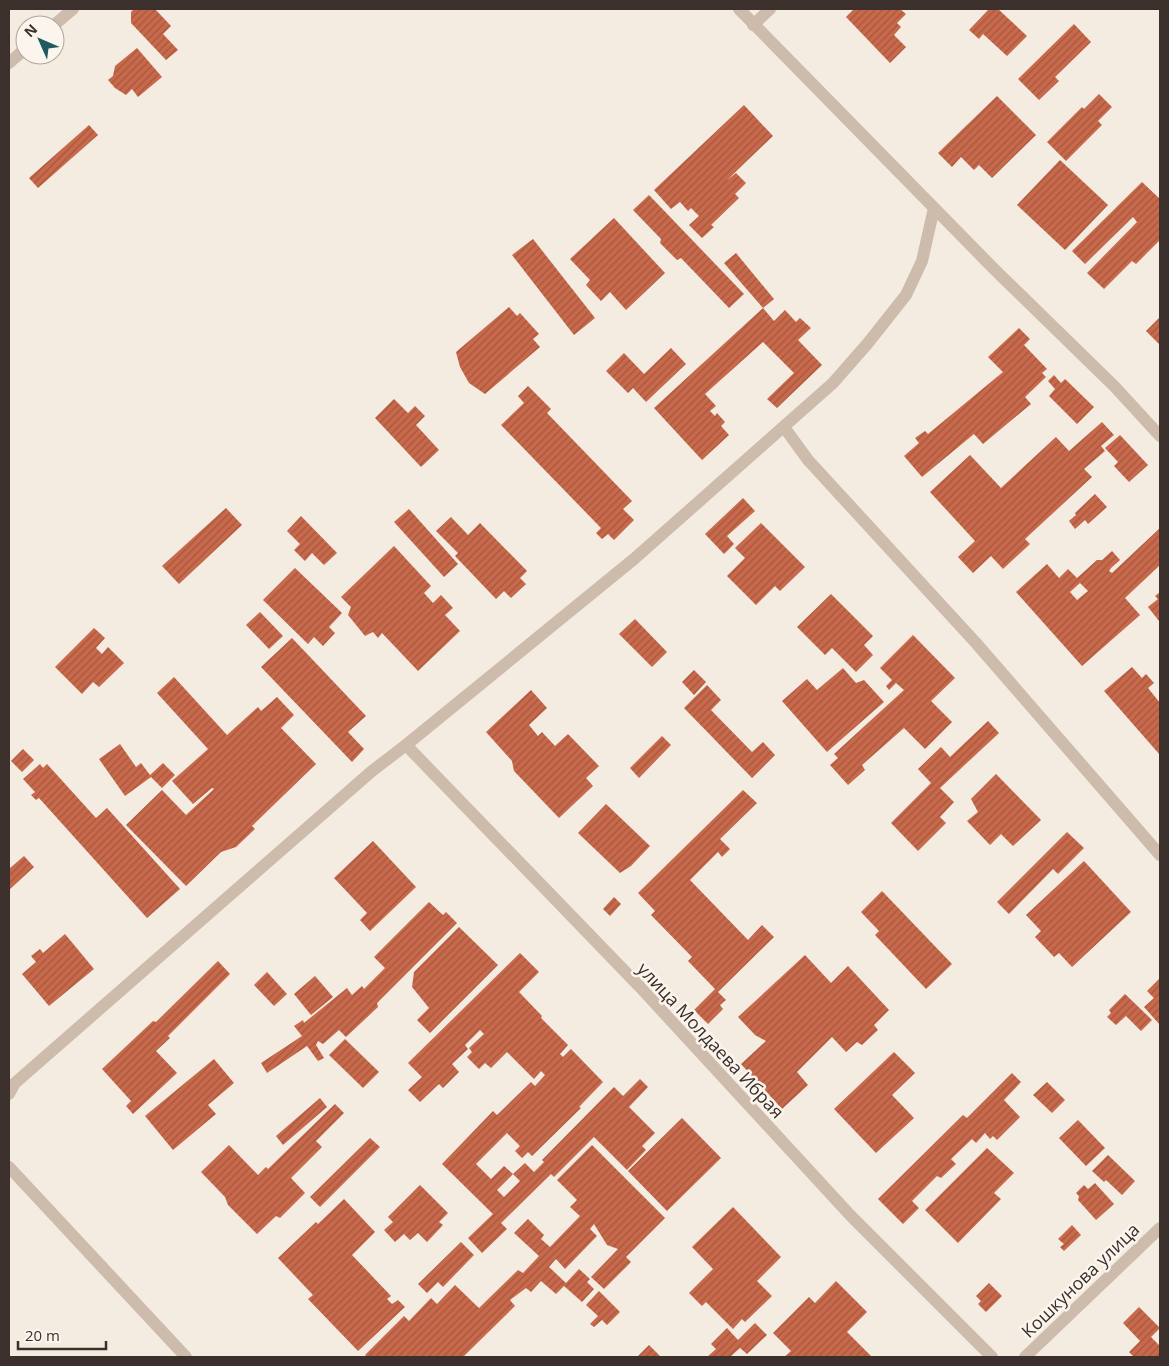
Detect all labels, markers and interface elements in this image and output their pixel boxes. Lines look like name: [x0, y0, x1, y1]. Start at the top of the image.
north arrow: [15, 15, 65, 65]
text: N: [20, 20, 41, 41]
street label: улица Молдаева Ибрая: [632, 957, 790, 1123]
street label: Кошкунова улица: [1016, 1217, 1144, 1343]
scale bar: [18, 1318, 105, 1350]
text: 20 m: [25, 1325, 60, 1345]

